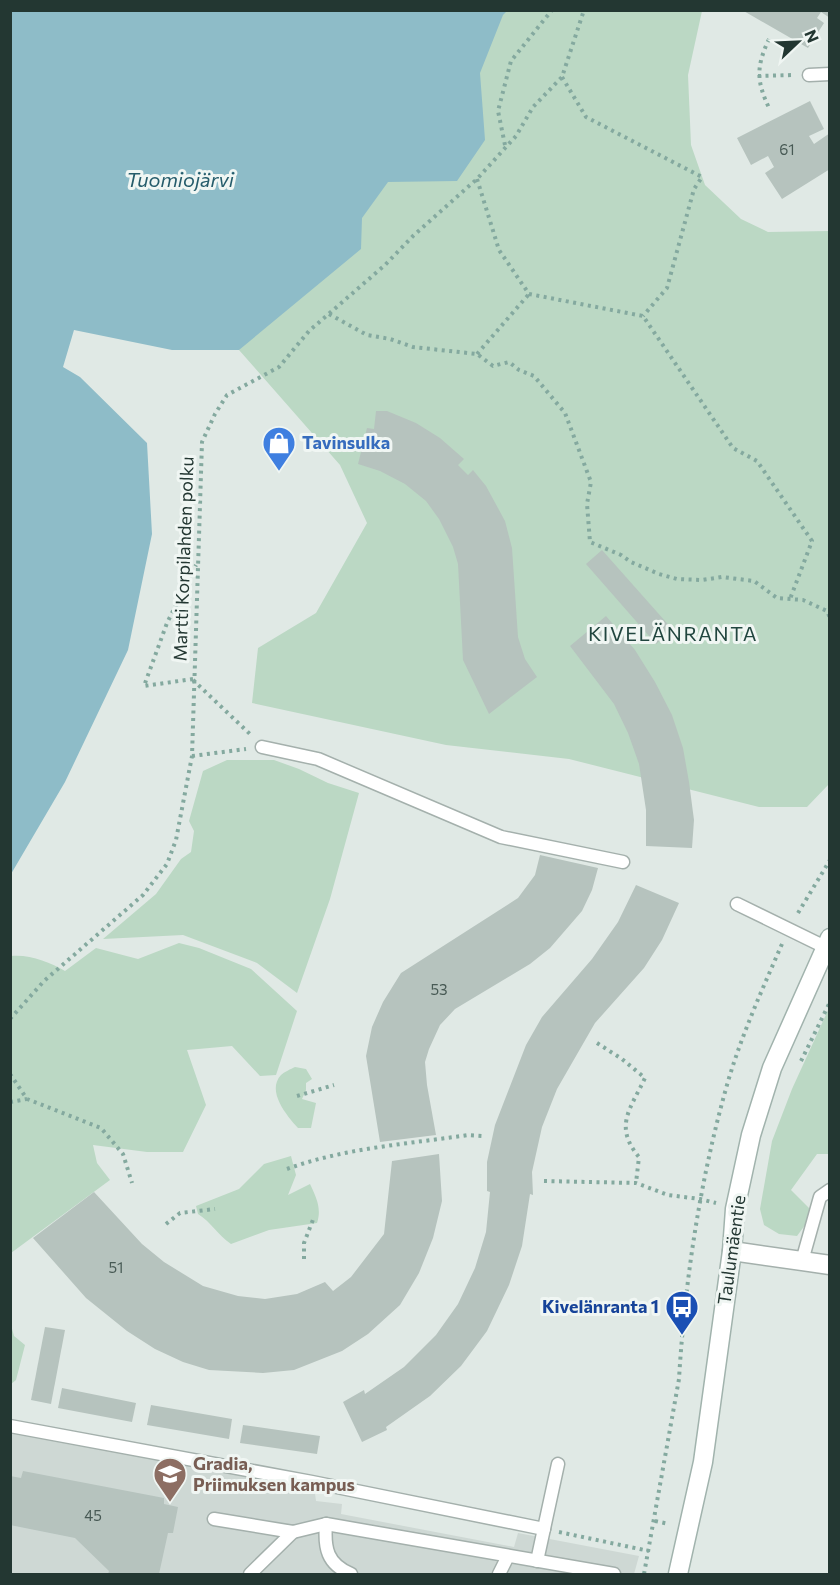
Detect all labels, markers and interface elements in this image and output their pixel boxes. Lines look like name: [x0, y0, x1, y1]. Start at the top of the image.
north arrow: [768, 12, 828, 72]
text: N: [801, 27, 823, 45]
house number: 61: [779, 140, 795, 158]
water label: Tuomiojärvi: [126, 167, 235, 191]
shop icon: Tavinsulka: [261, 425, 297, 472]
place label: Tavinsulka: [302, 431, 390, 453]
street label: Martti Korpilahden polku: [168, 456, 198, 662]
district label: KIVELÄNRANTA: [588, 621, 758, 645]
house number: 53: [430, 980, 448, 998]
street label: Taulumäentie: [712, 1194, 750, 1306]
house number: 51: [108, 1258, 124, 1276]
bus stop icon: Kivelänranta 1: [664, 1289, 700, 1336]
place label: Kivelänranta 1: [542, 1295, 659, 1317]
place label: Gradia, Priimuksen kampus: [193, 1452, 355, 1495]
school or university icon: Gradia, Priimuksen kampus: [152, 1456, 188, 1503]
house number: 45: [84, 1506, 102, 1524]

